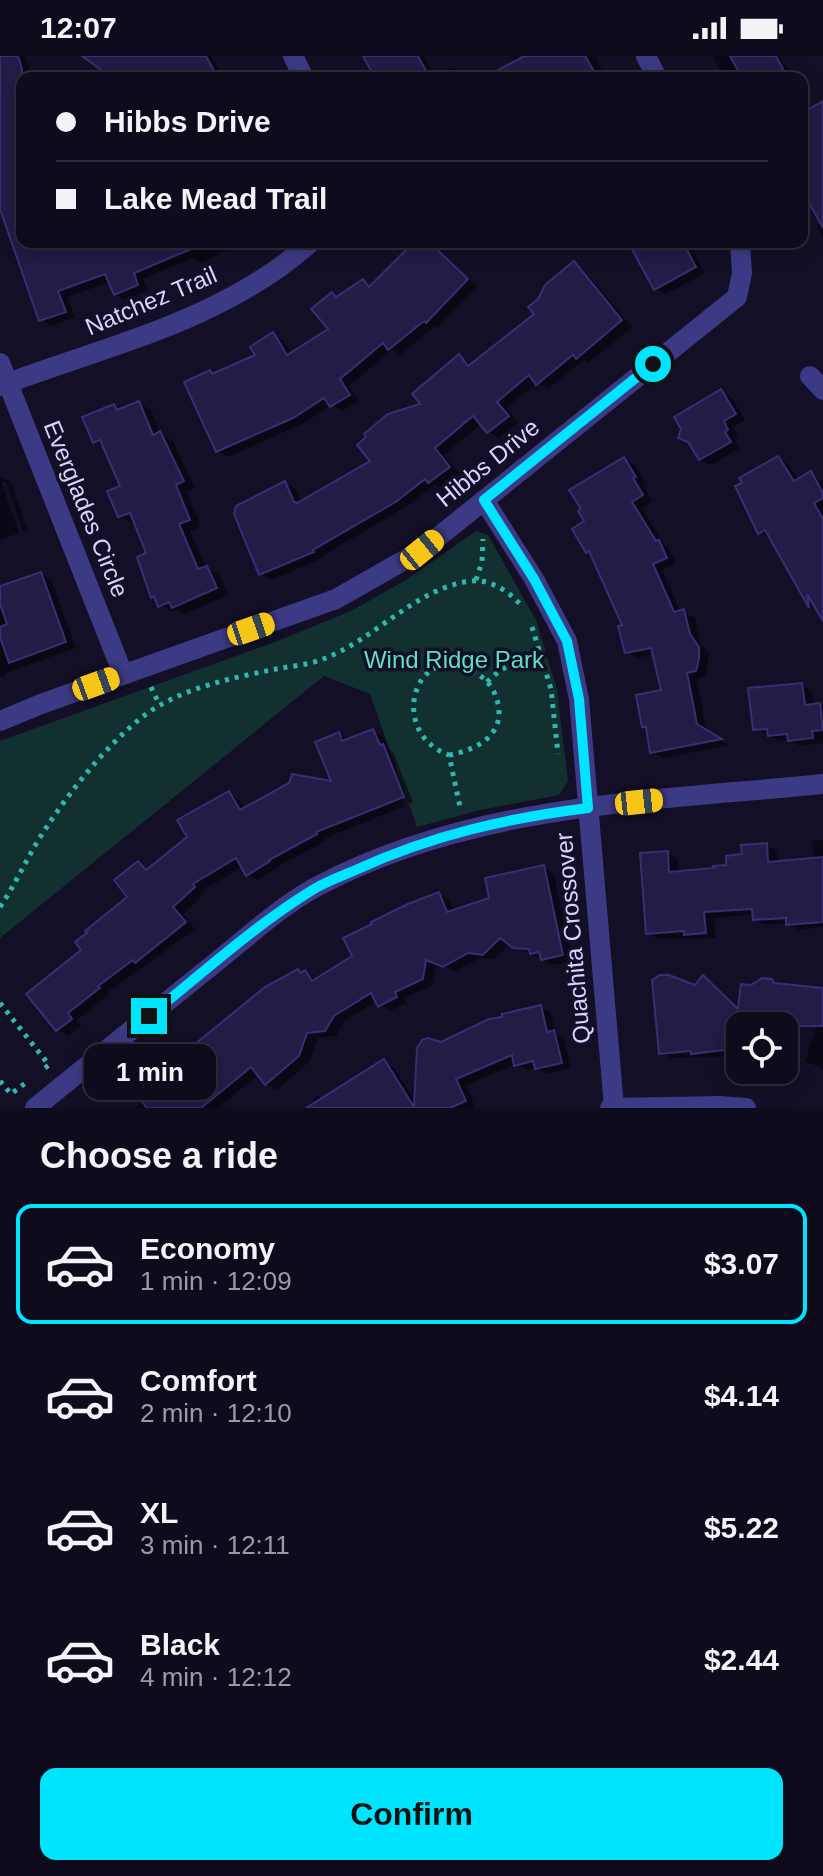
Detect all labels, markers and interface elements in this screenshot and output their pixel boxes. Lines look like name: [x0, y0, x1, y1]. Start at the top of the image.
text: 12:07: [40, 11, 117, 44]
text: Hibbs Drive: [104, 105, 271, 138]
text: Lake Mead Trail: [104, 182, 327, 215]
street label: Natchez Trail: [81, 261, 221, 340]
route start: [635, 346, 671, 382]
street label: Hibbs Drive: [431, 413, 544, 512]
street label: Everglades Circle: [39, 417, 134, 601]
car: [396, 526, 448, 574]
car: [224, 610, 278, 648]
park label: Wind Ridge Park: [364, 646, 545, 673]
car: [69, 665, 123, 703]
car: [614, 788, 664, 816]
street label: Quachita Crossover: [550, 831, 595, 1045]
route end: [131, 998, 167, 1034]
map controls: [726, 1012, 798, 1084]
button: locate: [726, 1012, 798, 1084]
callout: 1 min: [83, 1044, 215, 1100]
text: 1 min: [116, 1057, 184, 1087]
text: Choose a ride: [40, 1135, 278, 1176]
icon: car: [44, 1228, 116, 1300]
text: Economy: [140, 1232, 275, 1265]
text: $3.07: [704, 1247, 779, 1280]
text: 1 min · 12:09: [140, 1266, 292, 1296]
icon: car: [44, 1360, 116, 1432]
text: Comfort: [140, 1364, 257, 1397]
text: $4.14: [704, 1379, 779, 1412]
text: 2 min · 12:10: [140, 1398, 292, 1428]
icon: car: [44, 1492, 116, 1564]
text: XL: [140, 1496, 178, 1529]
text: $5.22: [704, 1511, 779, 1544]
text: 3 min · 12:11: [140, 1530, 290, 1560]
icon: car: [44, 1624, 116, 1696]
text: Black: [140, 1628, 220, 1661]
text: $2.44: [704, 1643, 779, 1676]
text: 4 min · 12:12: [140, 1662, 292, 1692]
button: Confirm: [40, 1768, 783, 1860]

